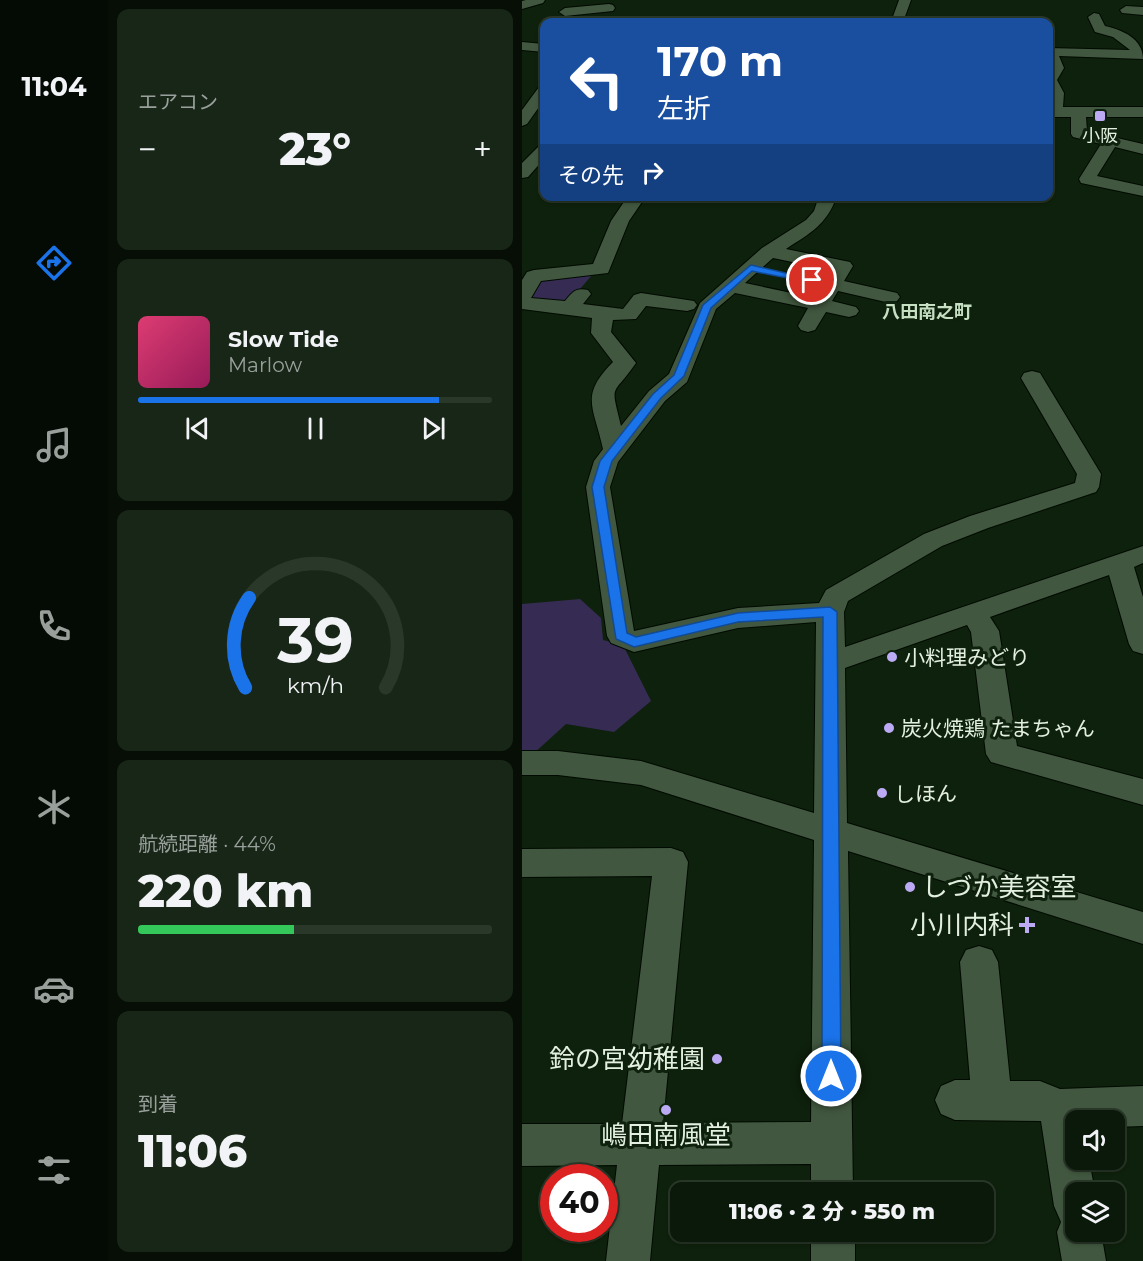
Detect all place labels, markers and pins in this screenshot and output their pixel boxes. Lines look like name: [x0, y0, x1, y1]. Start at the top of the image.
marker: 小阪: [1093, 109, 1107, 123]
place label: 小阪: [1082, 125, 1118, 147]
pin: [786, 254, 837, 305]
place label: 小料理みどり: [904, 645, 1030, 670]
marker: 小料理みどり: [885, 650, 899, 664]
place label: 炭火焼鶏 たまちゃん: [901, 716, 1095, 741]
marker: 炭火焼鶏 たまちゃん: [882, 721, 896, 735]
place label: しほん: [894, 781, 957, 806]
marker: しほん: [875, 786, 889, 800]
place label: しづか美容室: [922, 871, 1076, 903]
marker: しづか美容室: [903, 880, 917, 894]
place label: 小川内科: [910, 909, 1014, 941]
marker: 小川内科: [1018, 916, 1036, 934]
place label: 鈴の宮幼稚園: [549, 1043, 705, 1075]
marker: 鈴の宮幼稚園: [710, 1052, 724, 1066]
marker: 嶋田南風堂: [659, 1103, 673, 1117]
place label: 嶋田南風堂: [601, 1119, 731, 1151]

